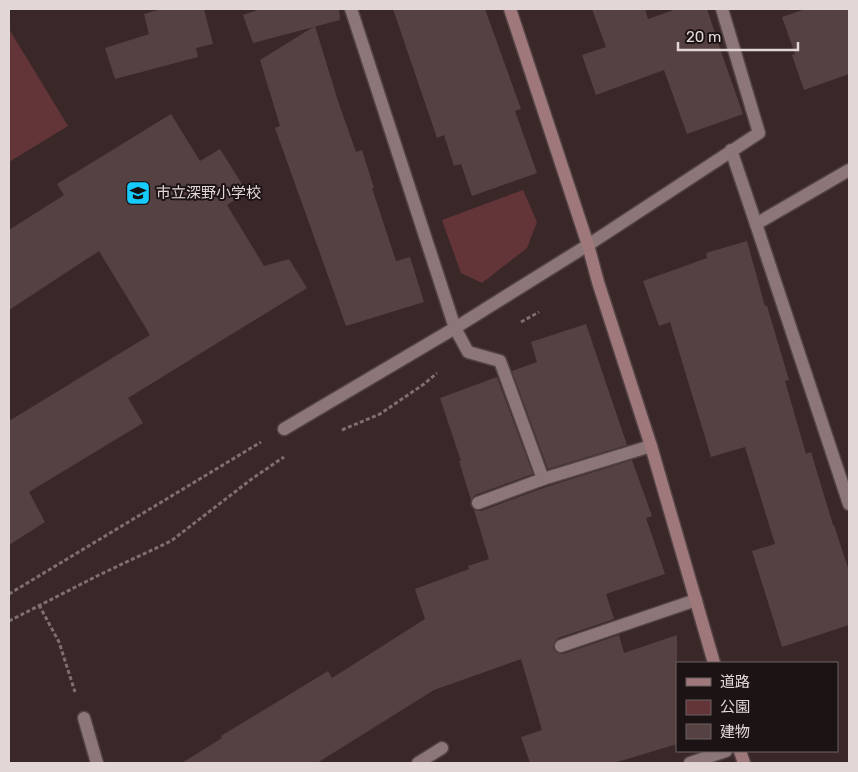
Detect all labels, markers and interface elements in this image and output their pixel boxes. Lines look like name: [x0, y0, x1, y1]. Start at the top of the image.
scale bar: [678, 20, 798, 52]
text: 20 m: [686, 28, 721, 46]
school or university icon: 市立深野小学校: [125, 180, 151, 206]
place label: 市立深野小学校: [156, 184, 261, 202]
legend: [676, 662, 838, 752]
text: 道路: [720, 673, 750, 691]
text: 公園: [720, 698, 750, 716]
text: 建物: [720, 723, 750, 741]

